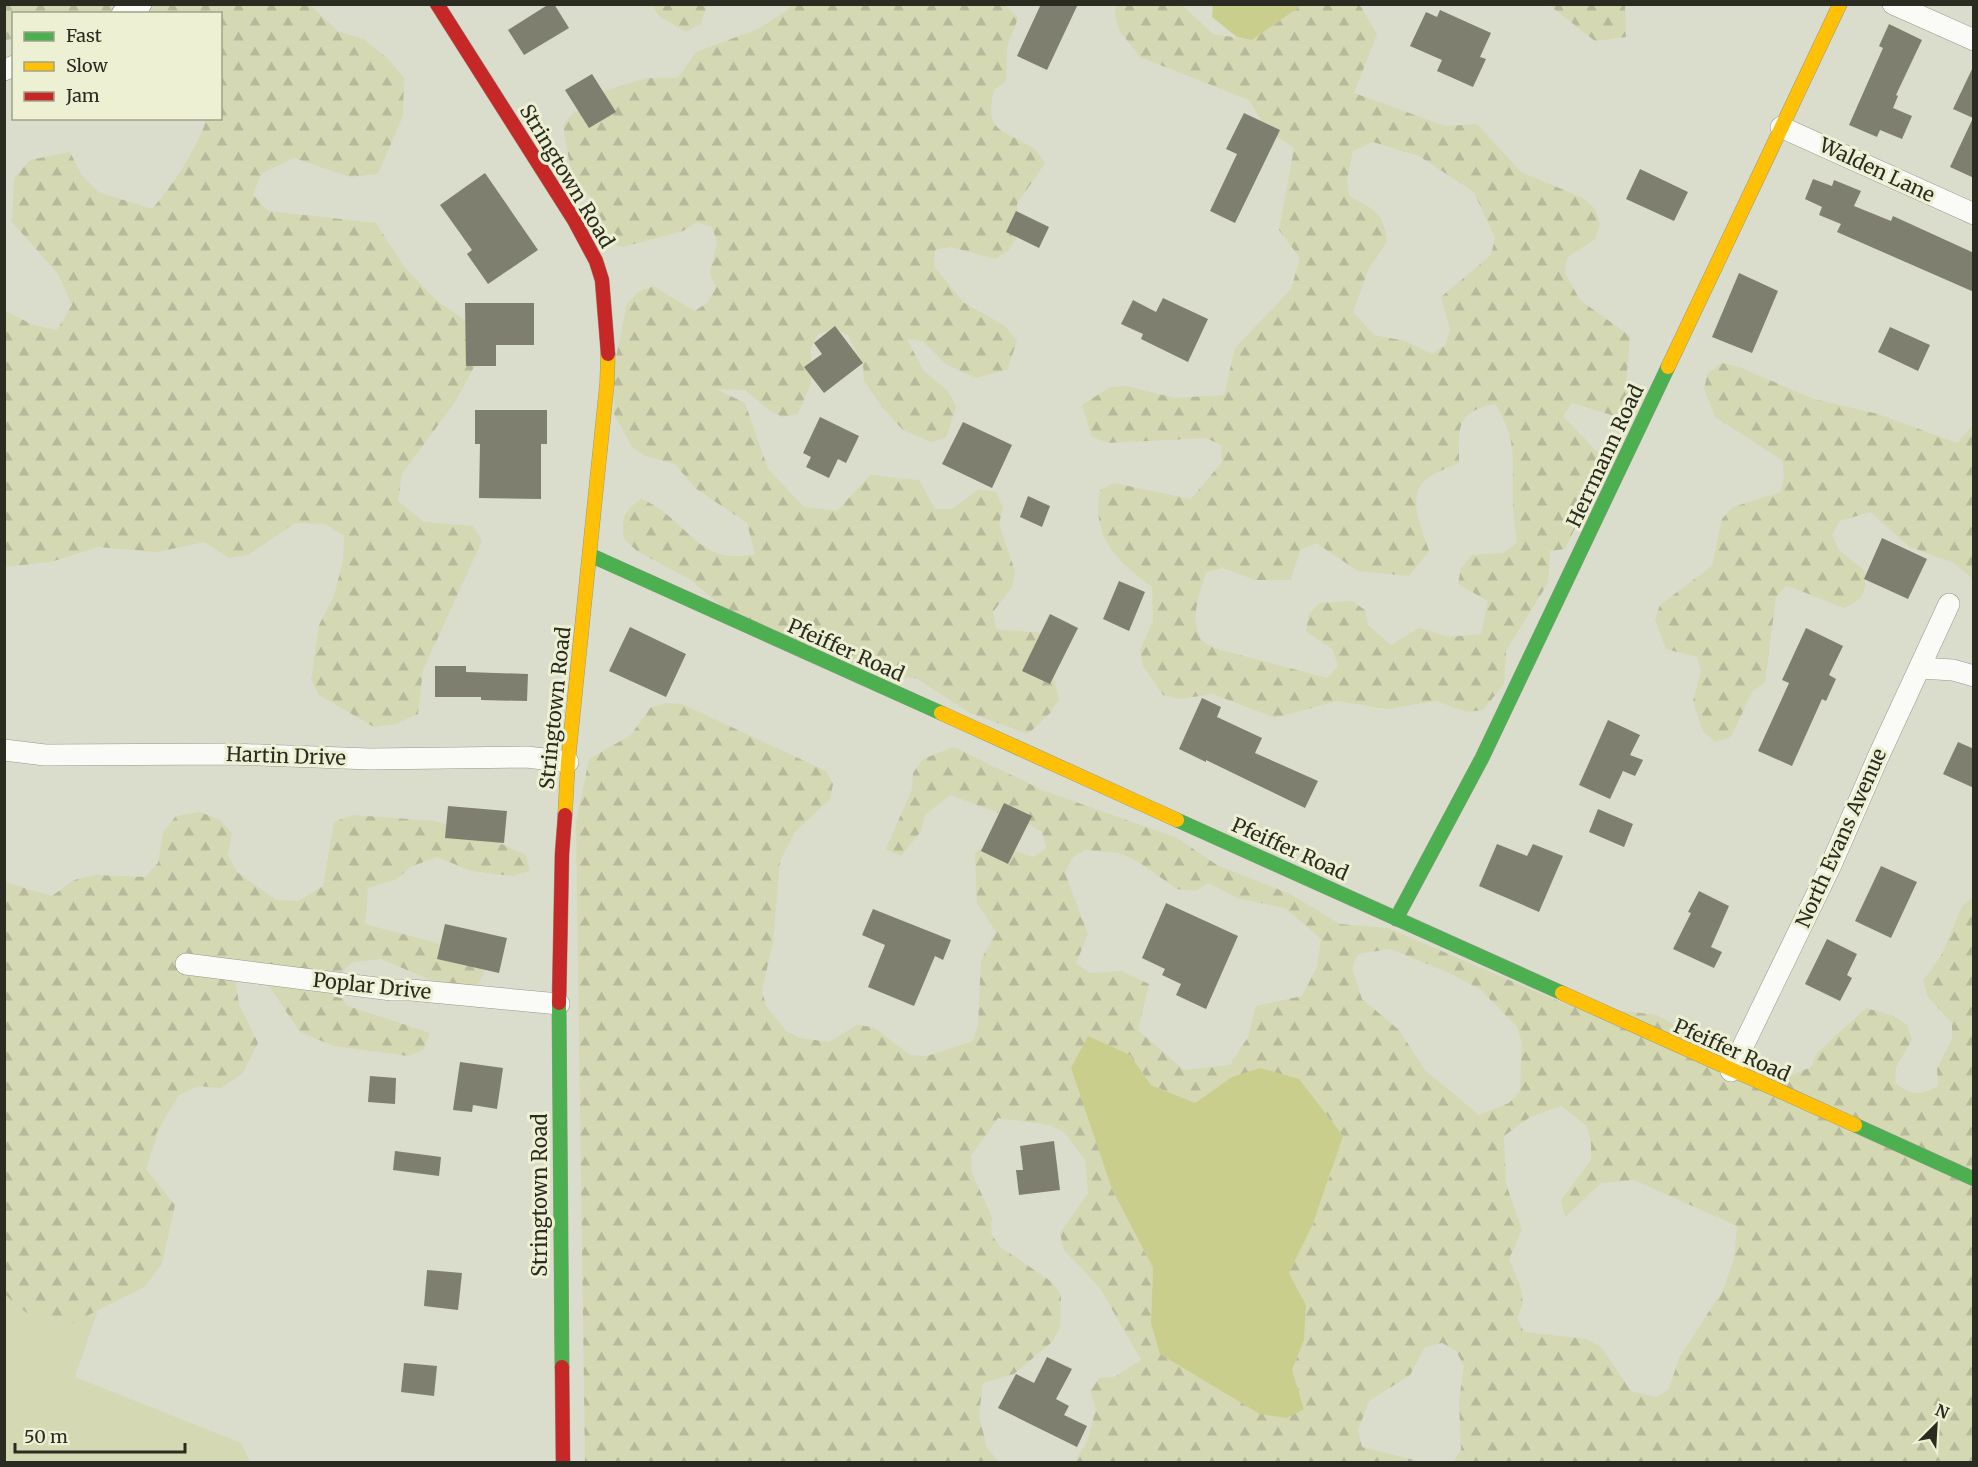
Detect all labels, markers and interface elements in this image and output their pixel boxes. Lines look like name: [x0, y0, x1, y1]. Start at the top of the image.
legend: [12, 12, 222, 120]
text: Fast: [66, 24, 102, 47]
text: Slow: [66, 54, 109, 77]
text: Jam: [65, 84, 100, 107]
street label: Stringtown Road: [515, 99, 620, 252]
street label: Walden Lane: [1815, 132, 1939, 207]
street label: Herrmann Road: [1561, 380, 1649, 531]
street label: Pfeiffer Road: [784, 613, 908, 686]
street label: Stringtown Road: [534, 625, 575, 790]
street label: Hartin Drive: [226, 741, 346, 770]
street label: North Evans Avenue: [1790, 744, 1891, 931]
street label: Pfeiffer Road: [1228, 812, 1352, 885]
street label: Poplar Drive: [312, 967, 432, 1004]
street label: Pfeiffer Road: [1670, 1013, 1794, 1086]
street label: Stringtown Road: [527, 1113, 552, 1277]
north arrow: [1906, 1395, 1966, 1455]
text: N: [1932, 1400, 1952, 1423]
scale bar: [15, 1416, 184, 1454]
text: 50 m: [24, 1425, 68, 1448]

